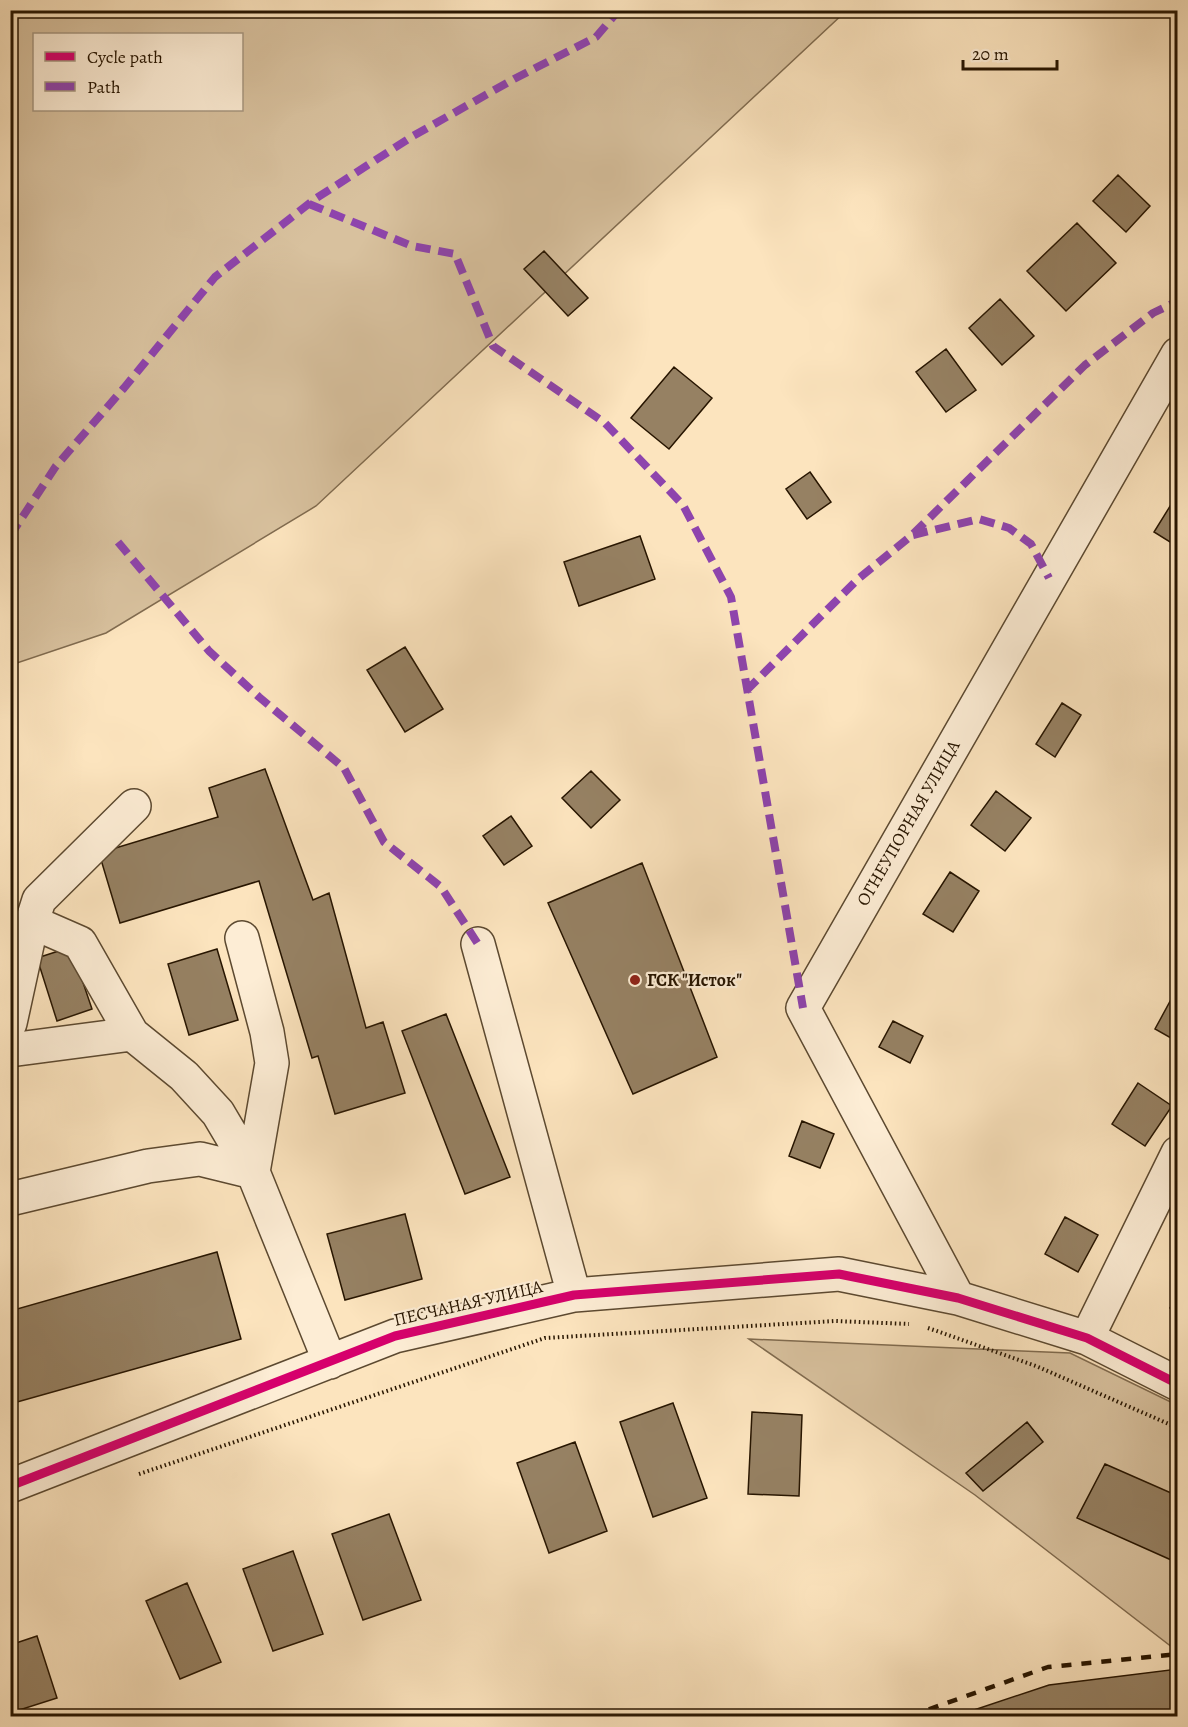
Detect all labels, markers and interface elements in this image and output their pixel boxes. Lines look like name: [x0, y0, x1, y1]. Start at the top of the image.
legend: [33, 33, 243, 111]
scale bar: [963, 33, 1058, 71]
text: 20 m: [972, 42, 1009, 66]
text: Cycle path: [87, 45, 163, 69]
text: Path: [87, 75, 121, 99]
street label: ОГНЕУПОРНАЯ УЛИЦА: [851, 735, 966, 910]
place label: ГСК "Исток": [647, 968, 742, 992]
marker: ГСК "Исток": [628, 973, 642, 987]
street label: ПЕСЧАНАЯ УЛИЦА: [391, 1274, 545, 1332]

